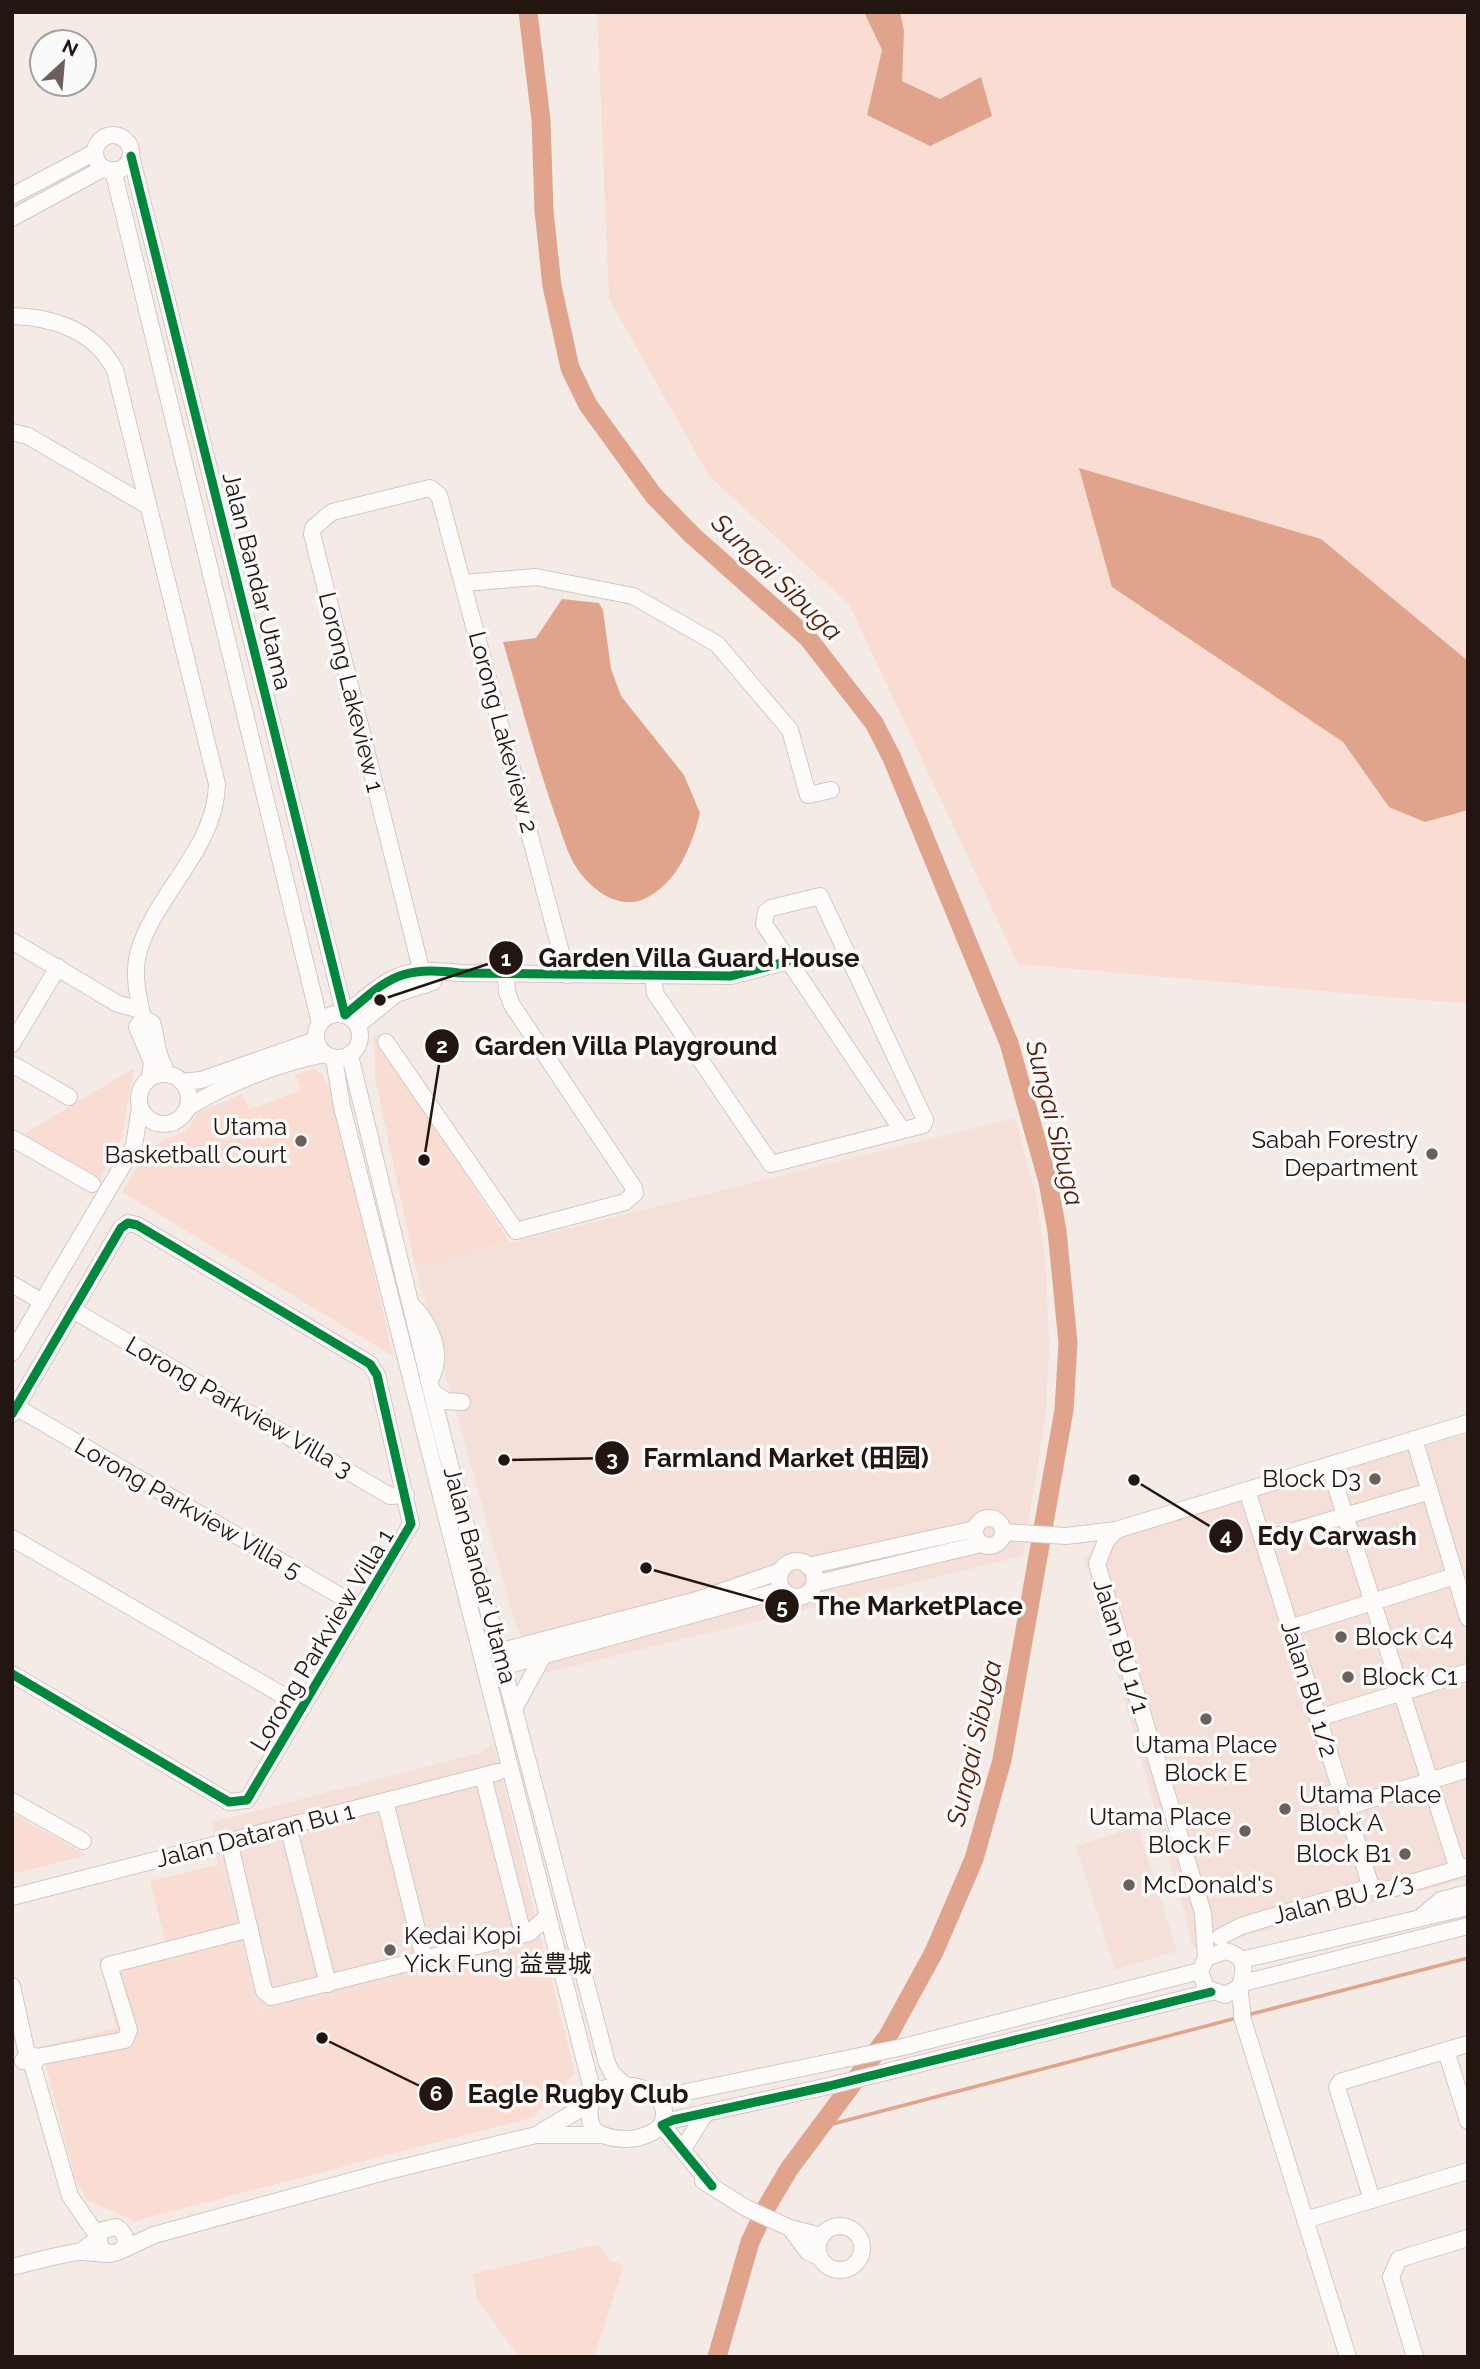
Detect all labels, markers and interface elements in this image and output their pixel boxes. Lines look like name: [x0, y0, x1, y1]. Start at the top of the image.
north arrow: [28, 28, 98, 98]
text: N: [59, 35, 82, 61]
street label: Jalan Bandar Utama: [216, 469, 299, 693]
water label: Sungai Sibuga: [705, 507, 848, 647]
street label: Lorong Lakeview 1: [313, 589, 390, 795]
street label: Lorong Lakeview 2: [463, 628, 544, 836]
callout: Garden Villa Guard House: [489, 935, 874, 982]
text: Garden Villa Guard House: [538, 943, 860, 973]
text: 1: [501, 946, 511, 971]
callout: Garden Villa Playground: [425, 1022, 791, 1069]
text: Garden Villa Playground: [475, 1031, 777, 1061]
text: 2: [436, 1033, 448, 1058]
water label: Sungai Sibuga: [1020, 1036, 1090, 1209]
place label: Utama Basketball Court: [104, 1112, 287, 1169]
place label: Sabah Forestry Department: [1252, 1125, 1418, 1182]
marker: Utama Basketball Court: [293, 1133, 309, 1149]
marker: Sabah Forestry Department: [1424, 1146, 1440, 1162]
street label: Lorong Parkview Villa 3: [121, 1330, 358, 1483]
street label: Lorong Parkview Villa 5: [70, 1431, 307, 1584]
callout: Farmland Market (田园): [594, 1435, 943, 1482]
text: Farmland Market (田园): [643, 1443, 929, 1473]
text: 3: [606, 1446, 618, 1471]
street label: Jalan Bandar Utama: [438, 1463, 523, 1687]
place label: Block D3: [1262, 1464, 1361, 1493]
marker: Block D3: [1367, 1471, 1383, 1487]
callout: Edy Carwash: [1208, 1512, 1432, 1559]
text: Edy Carwash: [1257, 1521, 1417, 1551]
street label: Lorong Parkview Villa 1: [244, 1523, 399, 1756]
text: 4: [1220, 1523, 1232, 1548]
street label: Jalan BU 1/1: [1087, 1575, 1156, 1717]
callout: The MarketPlace: [765, 1583, 1037, 1630]
text: The MarketPlace: [813, 1591, 1023, 1621]
text: 5: [776, 1594, 788, 1619]
street label: Jalan BU 1/2: [1275, 1617, 1344, 1761]
place label: Block C4: [1355, 1622, 1453, 1651]
marker: Block C4: [1333, 1629, 1349, 1645]
water label: Sungai Sibuga: [940, 1657, 1008, 1830]
place label: Block C1: [1362, 1662, 1458, 1691]
marker: Block C1: [1340, 1669, 1356, 1685]
marker: Utama Place Block E: [1198, 1711, 1214, 1727]
place label: Utama Place Block E: [1135, 1730, 1277, 1787]
place label: Utama Place Block A: [1299, 1780, 1441, 1837]
street label: Jalan Dataran Bu 1: [153, 1796, 357, 1873]
marker: Utama Place Block A: [1277, 1801, 1293, 1817]
place label: Utama Place Block F: [1089, 1802, 1231, 1859]
marker: Utama Place Block F: [1237, 1823, 1253, 1839]
place label: Block B1: [1296, 1839, 1391, 1868]
marker: Block B1: [1397, 1846, 1413, 1862]
street label: Jalan BU 2/3: [1270, 1867, 1416, 1930]
place label: McDonald's: [1143, 1870, 1273, 1899]
marker: McDonald's: [1121, 1877, 1137, 1893]
place label: Kedai Kopi Yick Fung 益豊城: [404, 1921, 591, 1978]
marker: Kedai Kopi Yick Fung 益豊城: [382, 1942, 398, 1958]
callout: Eagle Rugby Club: [418, 2071, 703, 2118]
text: Eagle Rugby Club: [467, 2079, 689, 2109]
text: 6: [430, 2081, 442, 2106]

